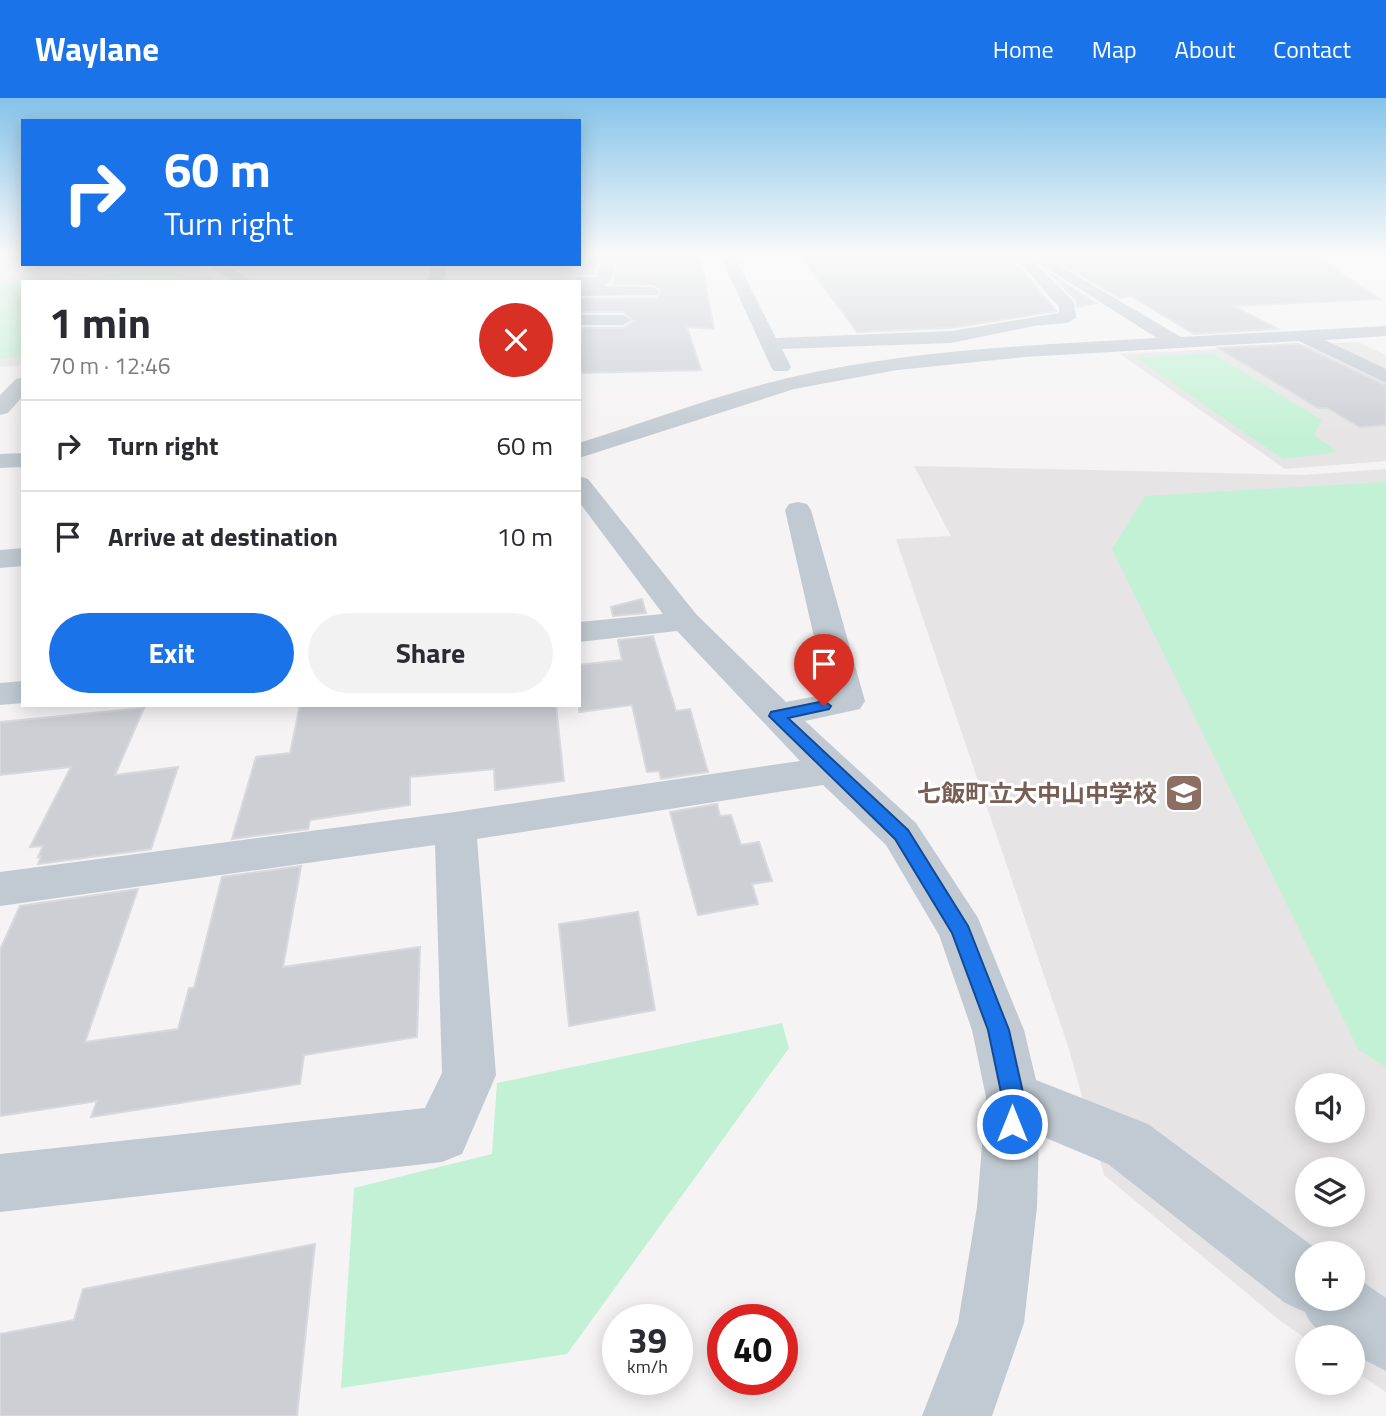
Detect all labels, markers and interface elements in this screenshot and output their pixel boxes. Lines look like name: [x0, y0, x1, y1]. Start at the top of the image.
text: Waylane: [35, 24, 159, 74]
text: Home: [993, 31, 1054, 67]
text: Map: [1092, 31, 1137, 67]
text: About: [1175, 31, 1235, 67]
text: Contact: [1273, 31, 1351, 67]
text: 60 m: [164, 131, 271, 206]
icon: right: [49, 147, 140, 238]
text: Turn right: [164, 199, 293, 247]
text: 1 min: [49, 290, 151, 354]
button: close: [479, 303, 553, 377]
text: 70 m · 12:46: [49, 348, 171, 383]
text: Turn right: [108, 426, 219, 465]
text: 60 m: [496, 426, 553, 465]
icon: right: [49, 427, 87, 465]
text: Arrive at destination: [108, 517, 338, 556]
text: 10 m: [496, 517, 553, 556]
icon: arrive: [49, 518, 87, 556]
button: Exit: [49, 613, 294, 693]
button: Share: [308, 613, 553, 693]
pin: [794, 634, 854, 706]
icon: arrive: [805, 645, 843, 683]
school or university icon: 七飯町立大中山中学校: [1163, 772, 1205, 814]
place label: 七飯町立大中山中学校: [917, 775, 1157, 811]
map controls: [1295, 1073, 1365, 1395]
button: sound: [1295, 1073, 1365, 1143]
position arrow: [975, 1087, 1049, 1161]
button: layers: [1295, 1157, 1365, 1227]
button: +: [1295, 1241, 1365, 1311]
speed limit sign: 40: [707, 1304, 798, 1395]
text: 39: [628, 1313, 667, 1367]
button: −: [1295, 1325, 1365, 1395]
text: km/h: [627, 1353, 668, 1380]

